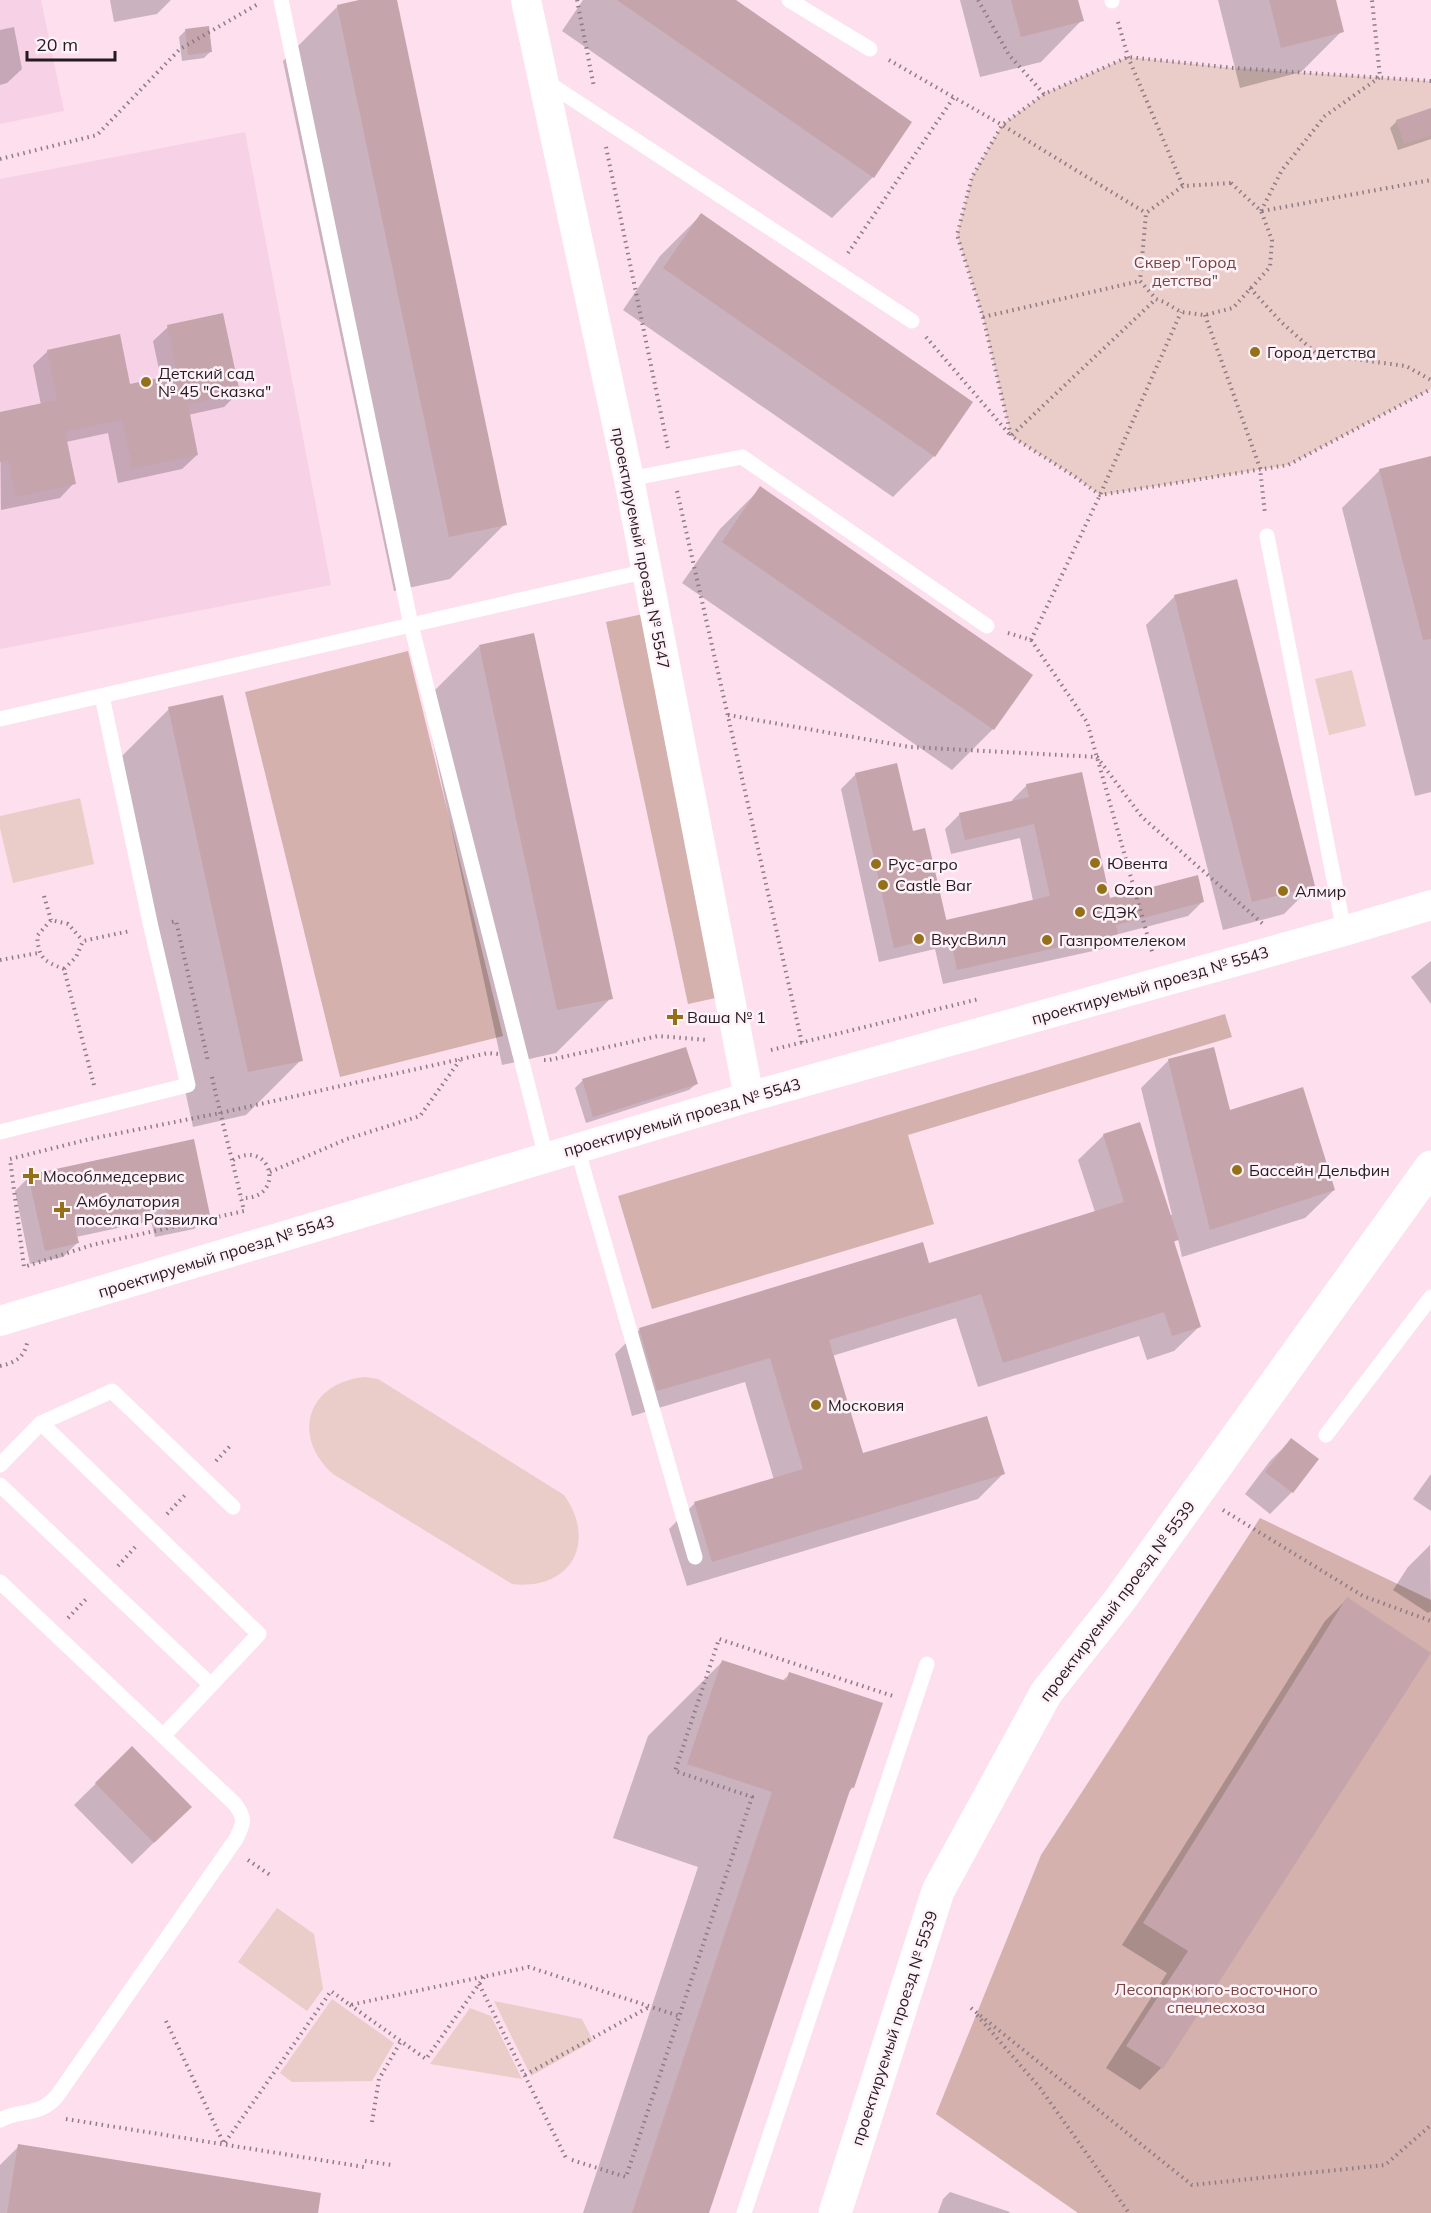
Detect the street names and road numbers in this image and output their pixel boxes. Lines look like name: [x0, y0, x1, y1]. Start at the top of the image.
street label: проектируемый проезд № 5547: [608, 425, 674, 671]
street label: проектируемый проезд № 5543: [1029, 941, 1271, 1029]
street label: проектируемый проезд № 5543: [561, 1073, 803, 1161]
street label: проектируемый проезд № 5543: [96, 1210, 336, 1302]
street label: проектируемый проезд № 5539: [1035, 1497, 1199, 1705]
street label: проектируемый проезд № 5539: [846, 1908, 942, 2148]

